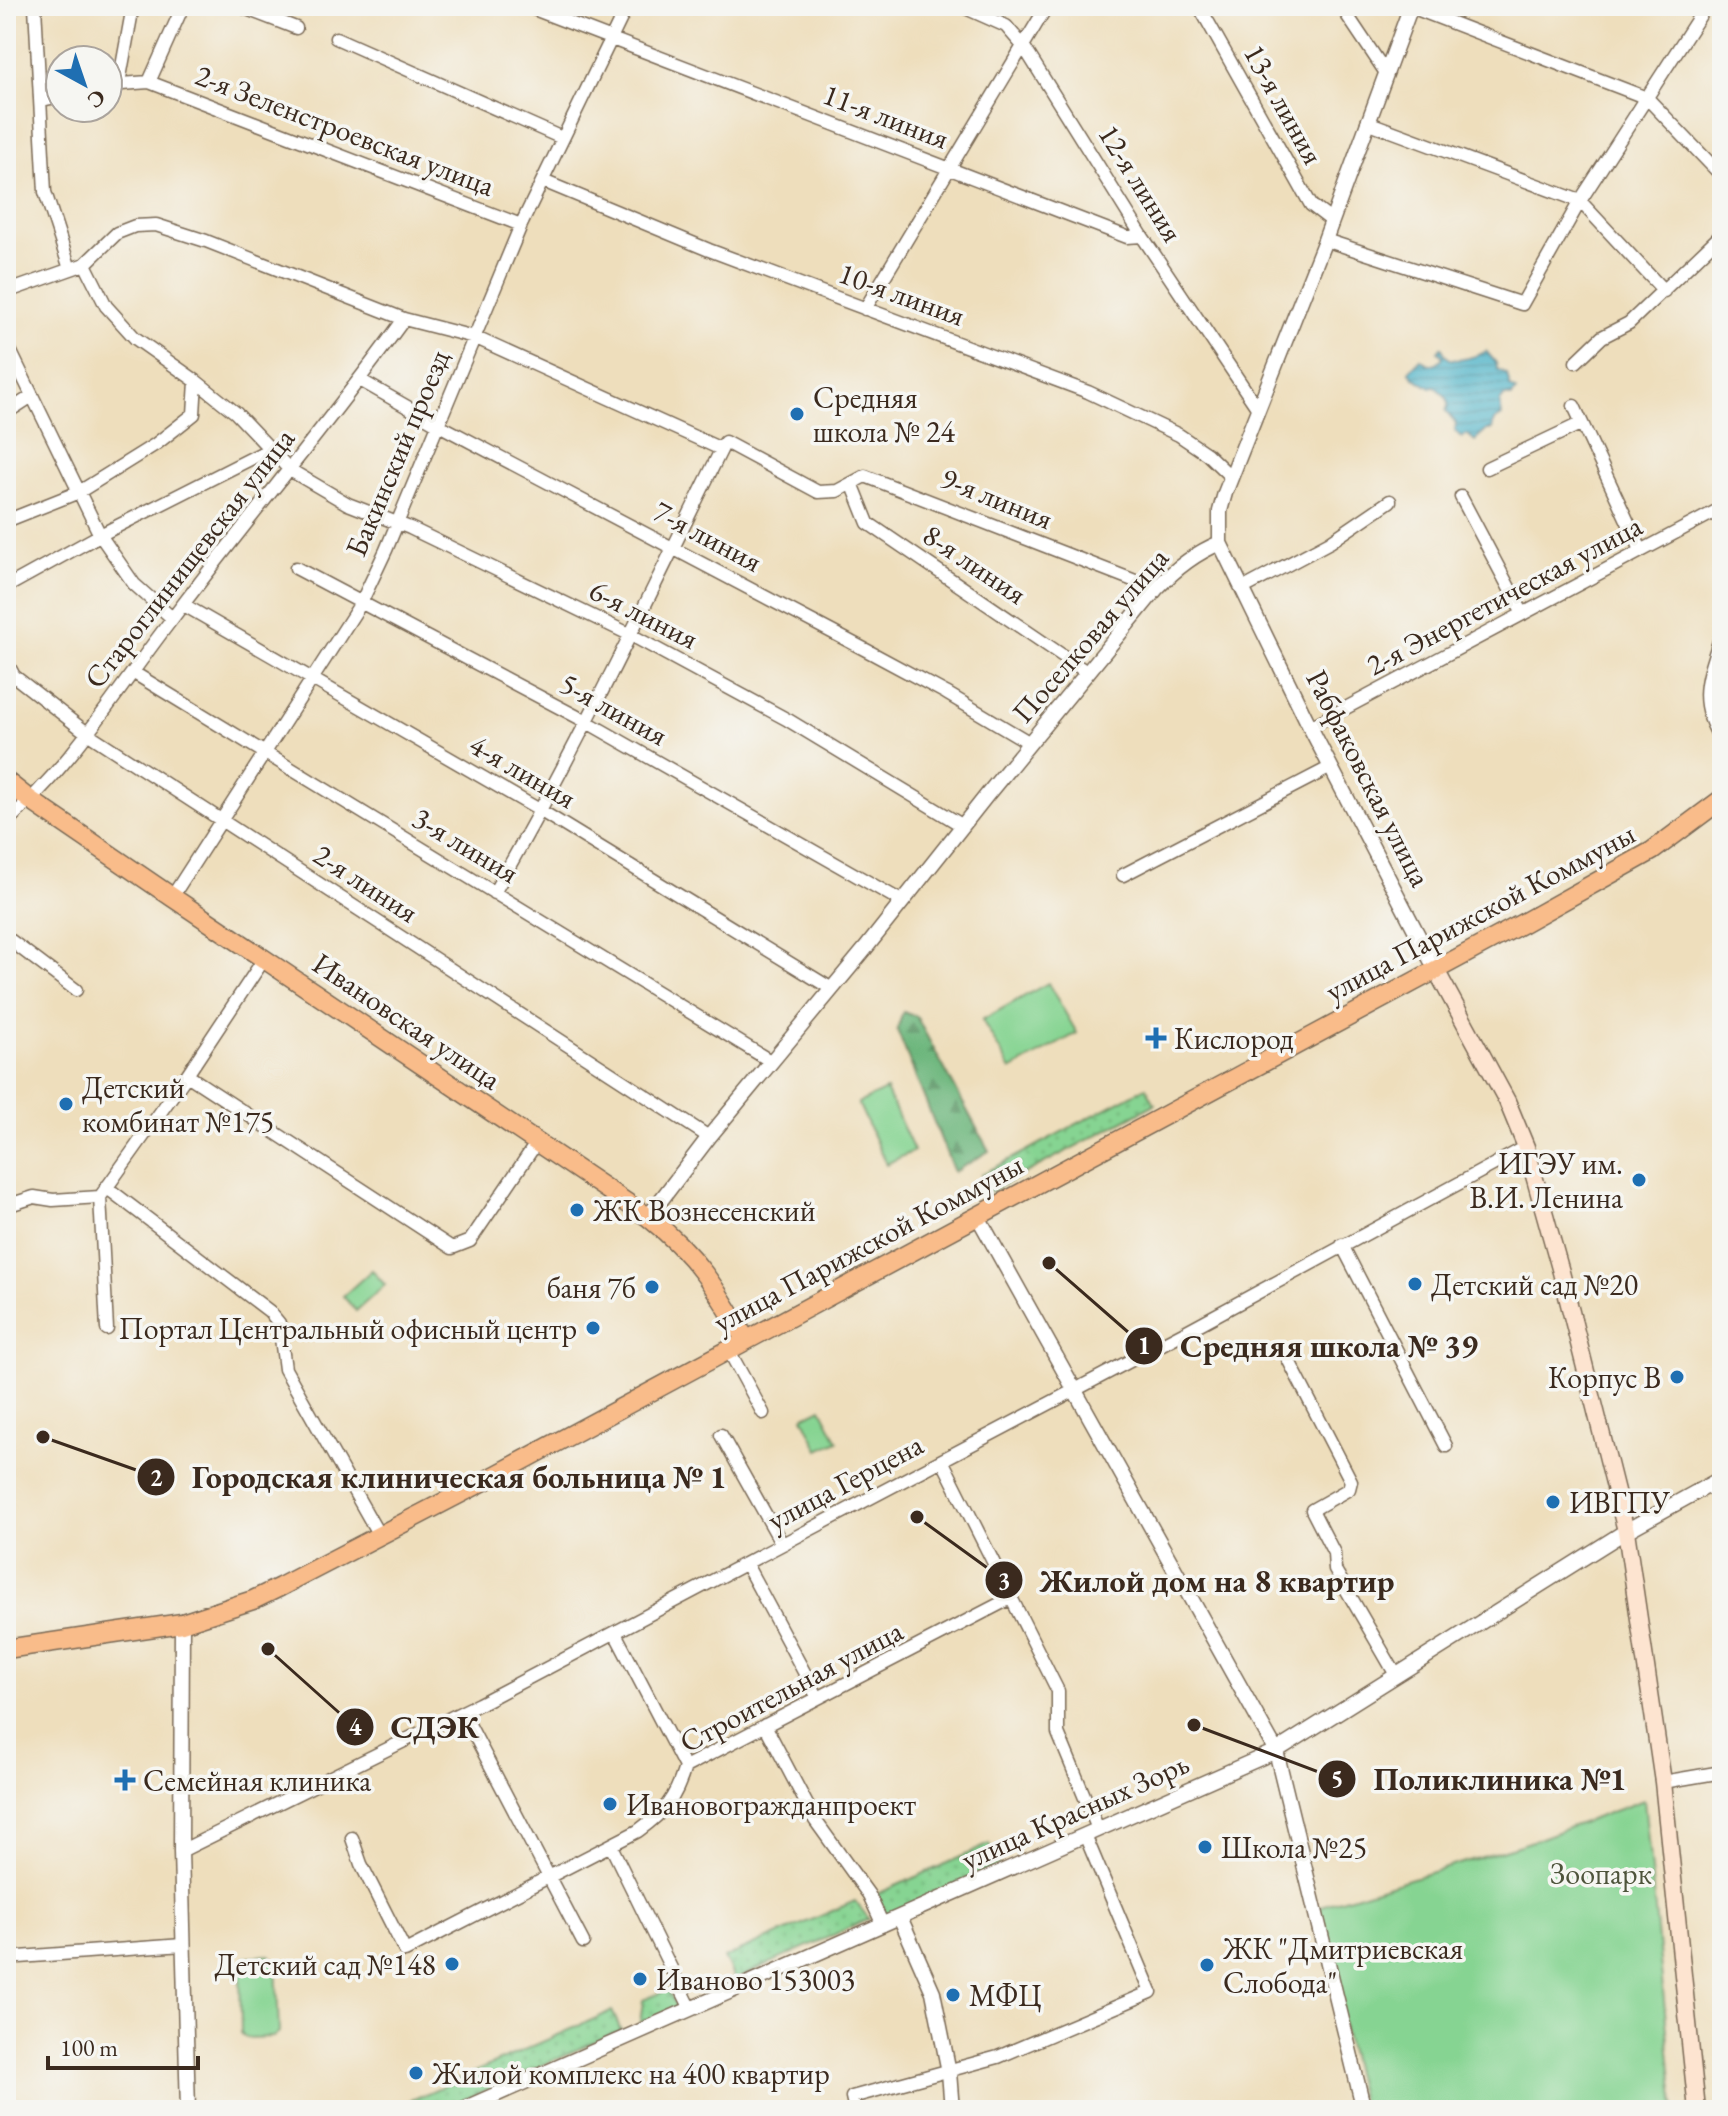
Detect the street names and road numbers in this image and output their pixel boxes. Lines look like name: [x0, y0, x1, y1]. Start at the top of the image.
street label: 13-я линия: [1235, 37, 1333, 171]
street label: 2-я Зеленстроевская улица: [190, 55, 500, 205]
street label: 11-я линия: [818, 74, 954, 158]
street label: 12-я линия: [1090, 117, 1192, 249]
street label: 10-я линия: [834, 253, 970, 335]
street label: Бакинский проезд: [336, 343, 458, 562]
street label: Староглинищевская улица: [75, 420, 303, 696]
street label: 9-я линия: [935, 458, 1059, 538]
street label: 7-я линия: [647, 491, 769, 581]
street label: 2-я Энергетическая улица: [1359, 506, 1649, 684]
street label: 8-я линия: [916, 515, 1034, 613]
street label: Поселковая улица: [1003, 539, 1177, 731]
street label: 6-я линия: [583, 570, 705, 658]
street label: Рабфаковская улица: [1298, 663, 1440, 893]
street label: 5-я линия: [553, 664, 675, 754]
street label: 4-я линия: [463, 725, 583, 817]
street label: 3-я линия: [406, 798, 526, 892]
street label: улица Парижской Коммуны: [1318, 814, 1642, 1010]
street label: 2-я линия: [306, 835, 426, 931]
street label: Ивановская улица: [305, 944, 509, 1098]
street label: улица Парижской Коммуны: [706, 1145, 1030, 1341]
street label: улица Герцена: [760, 1425, 930, 1539]
street label: Строительная улица: [673, 1611, 909, 1761]
street label: улица Красных Зорь: [955, 1743, 1195, 1879]

